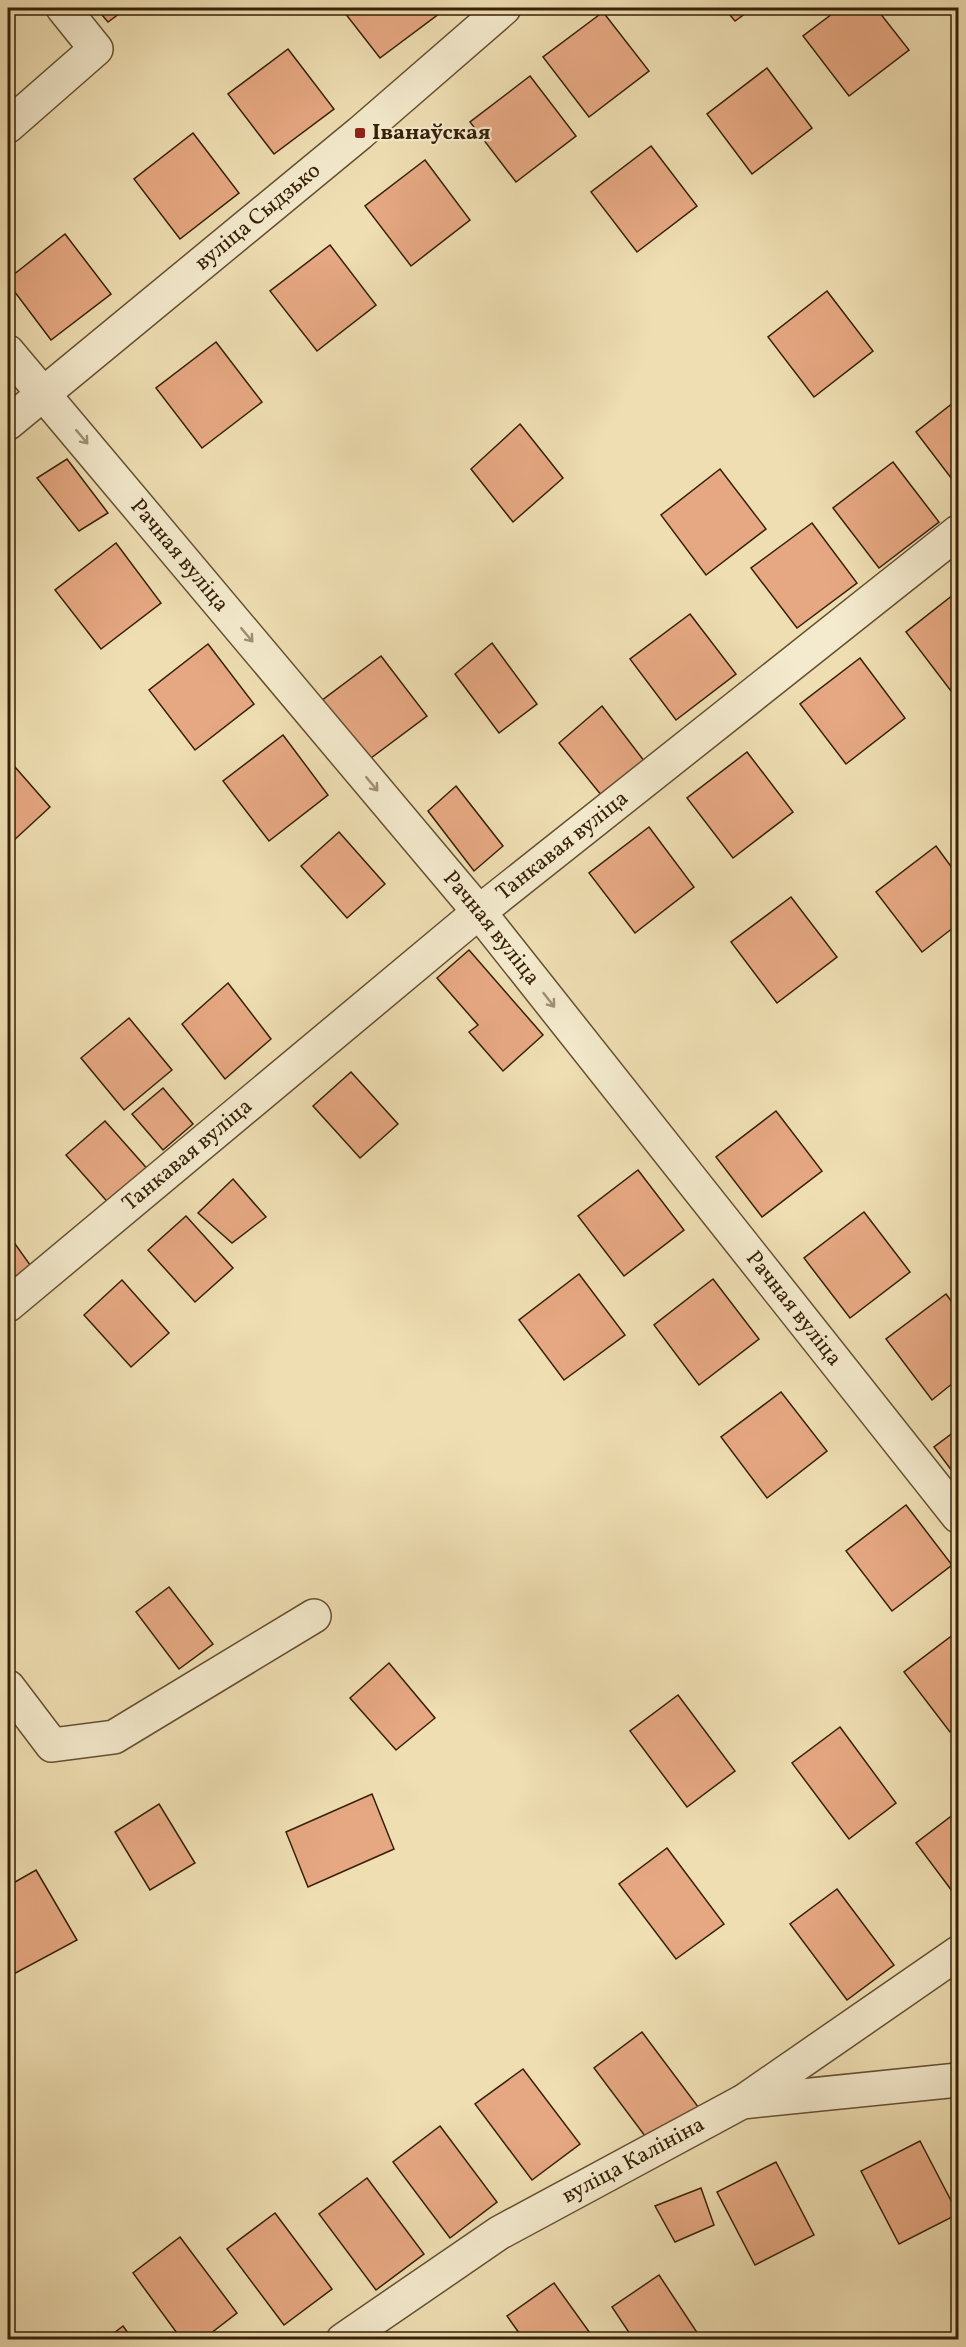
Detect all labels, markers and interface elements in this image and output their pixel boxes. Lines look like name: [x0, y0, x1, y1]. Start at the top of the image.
place label: Іванаўская: [372, 118, 490, 149]
marker: Іванаўская: [353, 126, 367, 140]
street label: вуліца Сыдзько: [188, 156, 328, 278]
one-way arrow: [75, 429, 88, 445]
street label: Рачная вуліца: [122, 492, 236, 619]
one-way arrow: [240, 627, 254, 642]
one-way arrow: [366, 776, 379, 792]
street label: Танкавая вуліца: [490, 783, 635, 908]
street label: Рачная вуліца: [435, 864, 547, 992]
one-way arrow: [543, 992, 556, 1008]
street label: Танкавая вуліца: [116, 1091, 260, 1219]
street label: Рачная вуліца: [738, 1244, 849, 1373]
street label: вуліца Калініна: [557, 2109, 711, 2212]

